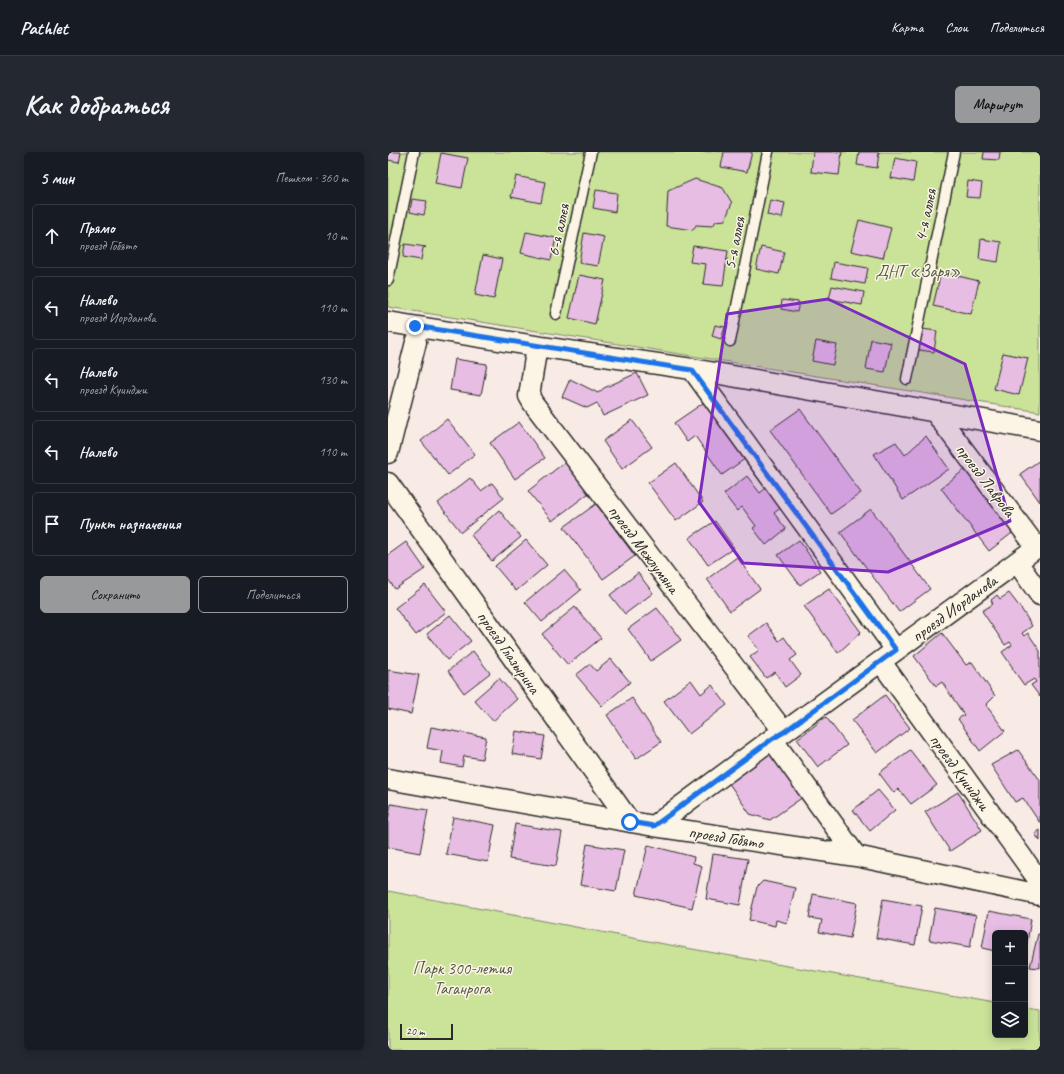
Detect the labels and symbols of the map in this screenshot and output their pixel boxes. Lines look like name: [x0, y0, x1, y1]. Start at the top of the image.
street label: 4-я аллея: [910, 186, 941, 243]
street label: 6-я аллея: [543, 201, 574, 258]
street label: 5-я аллея: [719, 214, 750, 271]
park label: ДНТ «Заря»: [875, 261, 961, 282]
route end: [406, 317, 424, 335]
street label: проезд Лаврова: [951, 440, 1021, 522]
street label: проезд Межлумяна: [604, 501, 685, 599]
street label: проезд Иорданова: [907, 569, 1003, 646]
street label: проезд Глазырина: [472, 607, 545, 699]
street label: проезд Куинджи: [925, 730, 995, 816]
route start: [621, 813, 639, 831]
street label: проезд Гобято: [687, 821, 767, 854]
park label: Парк 300-летия Таганрога: [413, 958, 512, 999]
scale bar: [400, 1022, 453, 1041]

